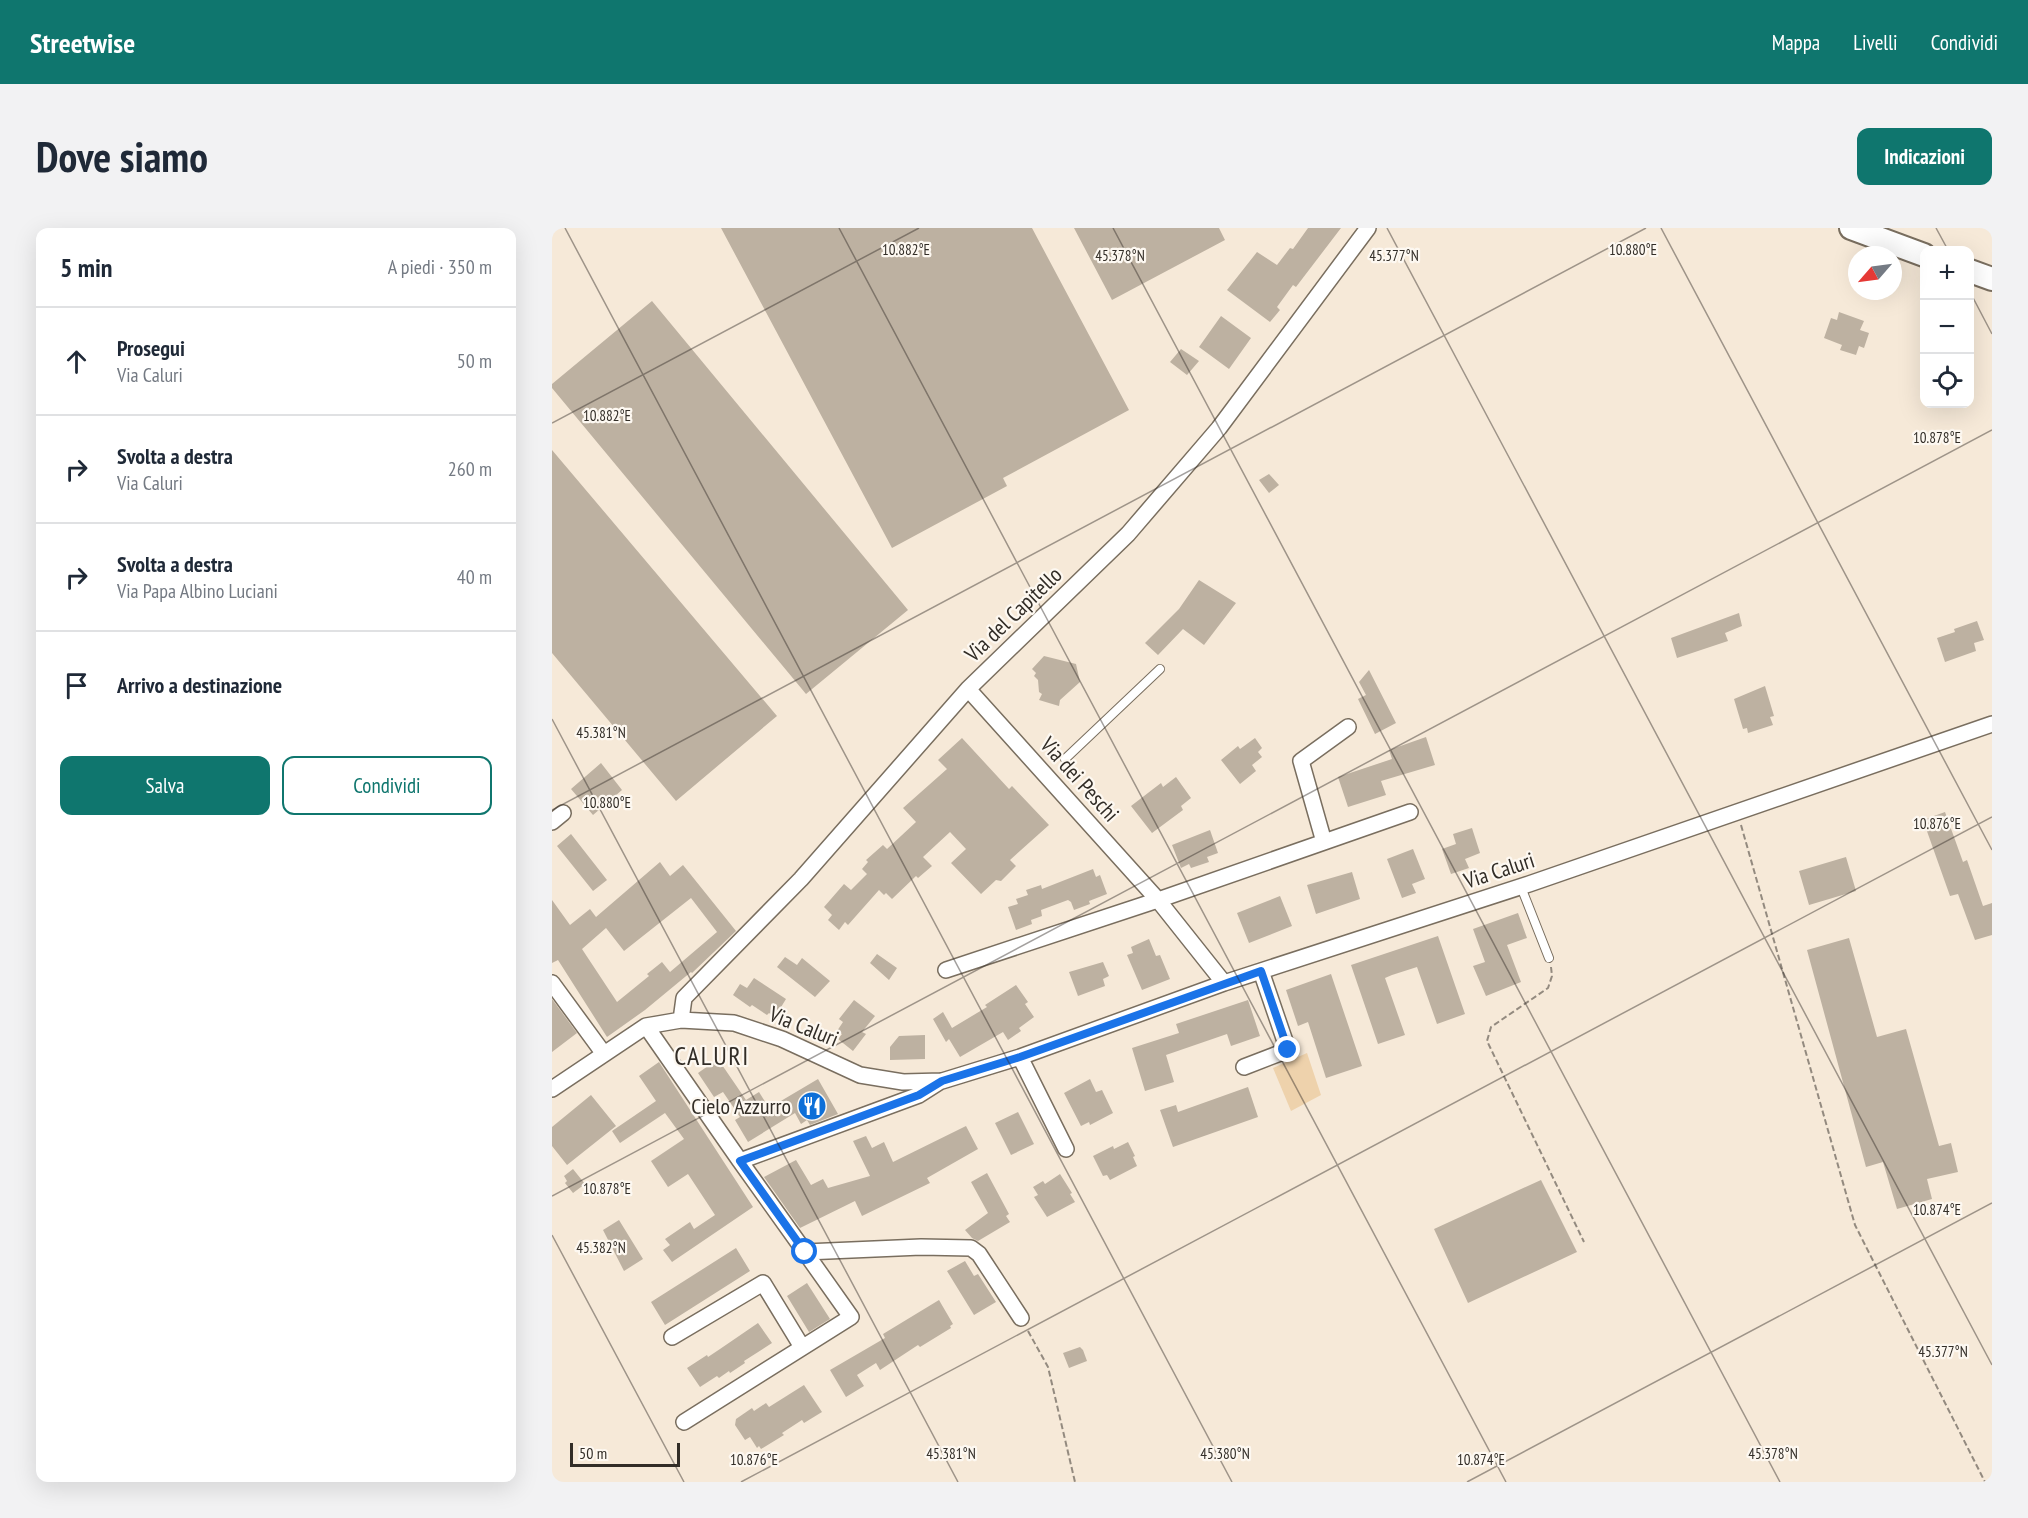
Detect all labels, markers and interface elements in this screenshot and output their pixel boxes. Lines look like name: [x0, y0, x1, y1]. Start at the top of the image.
text: Streetwise: [30, 24, 135, 61]
text: Mappa: [1772, 29, 1820, 56]
text: Livelli: [1853, 29, 1898, 56]
text: Condividi: [1931, 29, 1998, 56]
button: Indicazioni: [1857, 128, 1992, 185]
text: Dove siamo: [36, 129, 208, 184]
text: 10.882°E: [882, 240, 930, 259]
text: 10.880°E: [1609, 240, 1657, 259]
text: 45.378°N: [1095, 246, 1145, 265]
text: 45.377°N: [1369, 246, 1419, 265]
north arrow: [1848, 246, 1902, 300]
map controls: [1920, 246, 1974, 408]
button: +: [1920, 246, 1974, 300]
text: 5 min: [60, 251, 113, 284]
text: A piedi · 350 m: [388, 254, 492, 280]
button: −: [1920, 300, 1974, 354]
text: Prosegui: [117, 334, 185, 362]
icon: ahead: [60, 345, 93, 378]
text: 50 m: [457, 348, 492, 374]
button: locate: [1920, 354, 1974, 408]
text: Via Caluri: [117, 362, 183, 388]
text: 10.882°E: [583, 406, 631, 425]
text: 10.878°E: [1913, 428, 1961, 447]
text: Svolta a destra: [117, 442, 233, 470]
icon: right: [60, 453, 93, 486]
text: 260 m: [448, 456, 492, 482]
text: Via Caluri: [117, 470, 183, 496]
text: Svolta a destra: [117, 550, 233, 578]
icon: right: [60, 561, 93, 594]
street label: Via del Capitello: [958, 561, 1067, 668]
text: 40 m: [457, 564, 492, 590]
text: Via Papa Albino Luciani: [117, 578, 278, 604]
icon: arrive: [60, 669, 93, 702]
text: Arrivo a destinazione: [117, 671, 282, 699]
text: 45.381°N: [576, 723, 626, 742]
street label: Via dei Peschi: [1034, 730, 1125, 827]
button: Salva: [60, 756, 270, 815]
button: Condividi: [282, 756, 492, 815]
text: 10.880°E: [583, 793, 631, 812]
text: 10.876°E: [1913, 814, 1961, 833]
street label: Via Caluri: [1459, 845, 1538, 895]
street label: Via Caluri: [764, 999, 843, 1053]
route end: [1274, 1036, 1300, 1062]
district label: CALURI: [674, 1039, 750, 1072]
restaurant icon: Cielo Azzurro: [796, 1090, 828, 1122]
place label: Cielo Azzurro: [691, 1092, 791, 1120]
text: 10.878°E: [583, 1179, 631, 1198]
text: 10.874°E: [1913, 1200, 1961, 1219]
text: 45.382°N: [576, 1238, 626, 1257]
route start: [791, 1238, 817, 1264]
text: 45.377°N: [1918, 1342, 1968, 1361]
scale bar: [570, 1440, 680, 1468]
text: 50 m: [579, 1443, 607, 1463]
text: 45.381°N: [926, 1444, 976, 1463]
text: 45.380°N: [1200, 1444, 1250, 1463]
text: 45.378°N: [1748, 1444, 1798, 1463]
text: 10.876°E: [730, 1450, 778, 1469]
text: 10.874°E: [1457, 1450, 1505, 1469]

